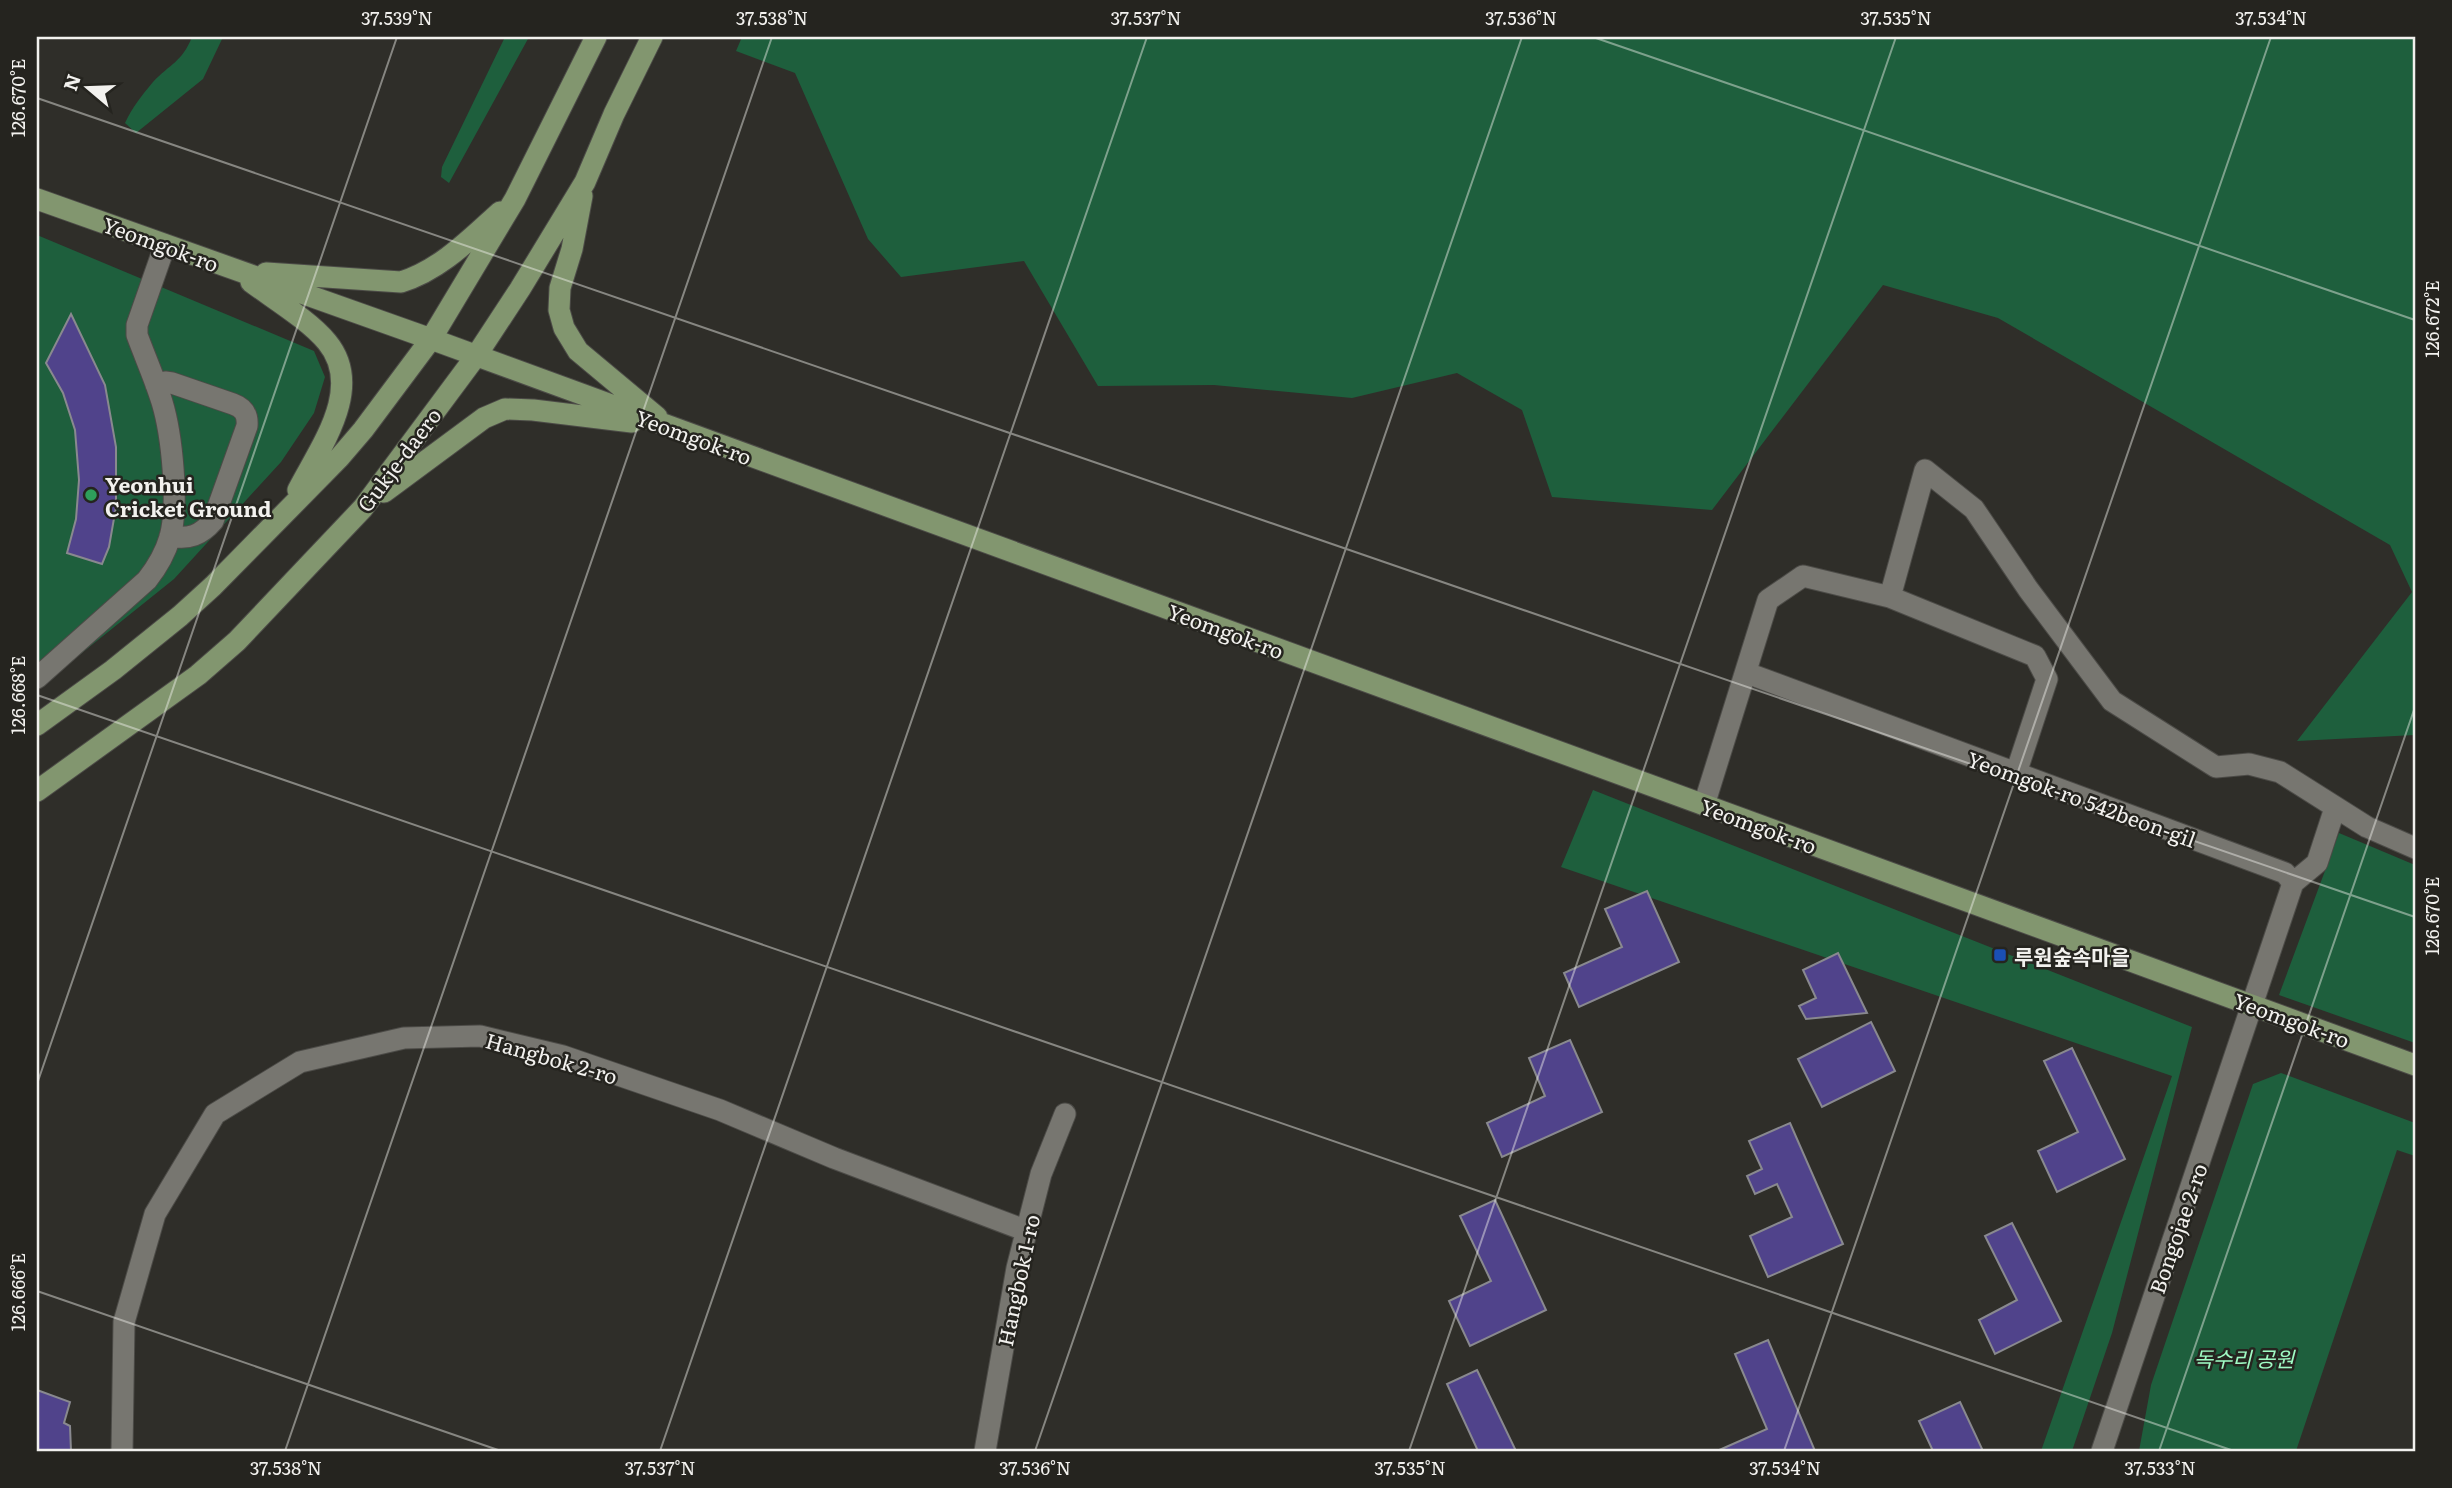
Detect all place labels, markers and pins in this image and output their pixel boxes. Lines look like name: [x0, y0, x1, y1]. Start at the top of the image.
place label: Yeonhui Cricket Ground: [105, 468, 272, 523]
marker: Yeonhui Cricket Ground: [83, 487, 99, 503]
place label: 루원숲속마을: [2014, 940, 2130, 971]
marker: 루원숲속마을: [1992, 947, 2008, 963]

